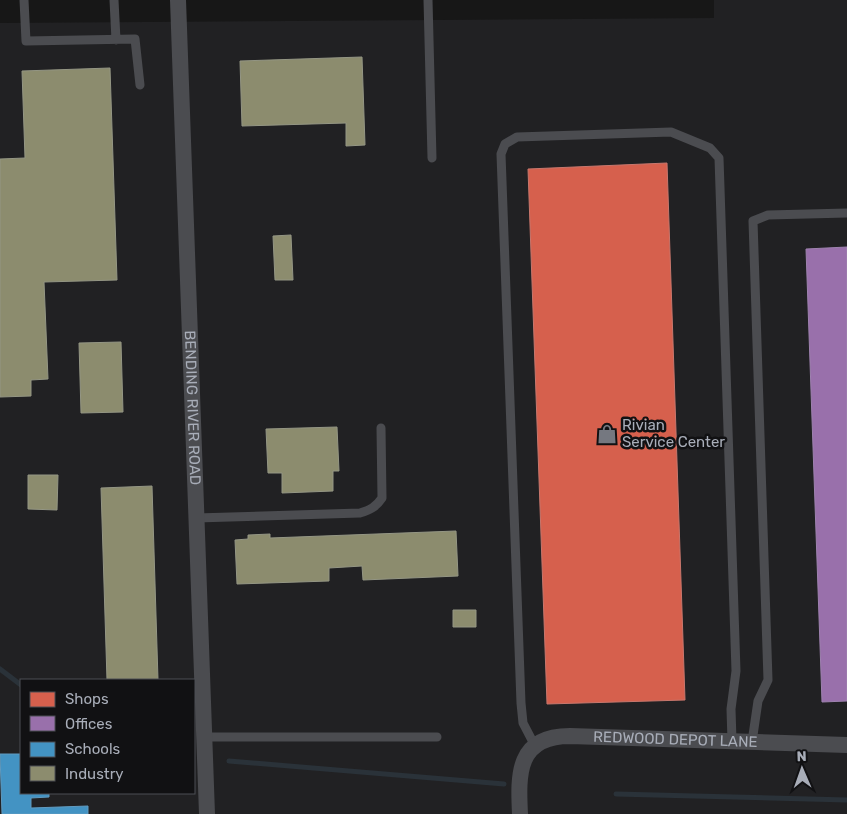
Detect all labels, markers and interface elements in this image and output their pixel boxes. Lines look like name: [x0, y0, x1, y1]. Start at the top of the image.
street label: BENDING RIVER ROAD: [181, 330, 204, 485]
place label: Rivian Service Center: [622, 416, 725, 451]
shop icon: Rivian Service Center: [596, 423, 618, 445]
legend: [20, 679, 195, 794]
text: Shops: [65, 690, 109, 708]
text: Offices: [65, 715, 113, 733]
street label: REDWOOD DEPOT LANE: [593, 728, 758, 751]
text: Schools: [65, 740, 121, 758]
north arrow: [777, 744, 827, 794]
text: N: [796, 748, 807, 765]
text: Industry: [65, 765, 124, 783]

